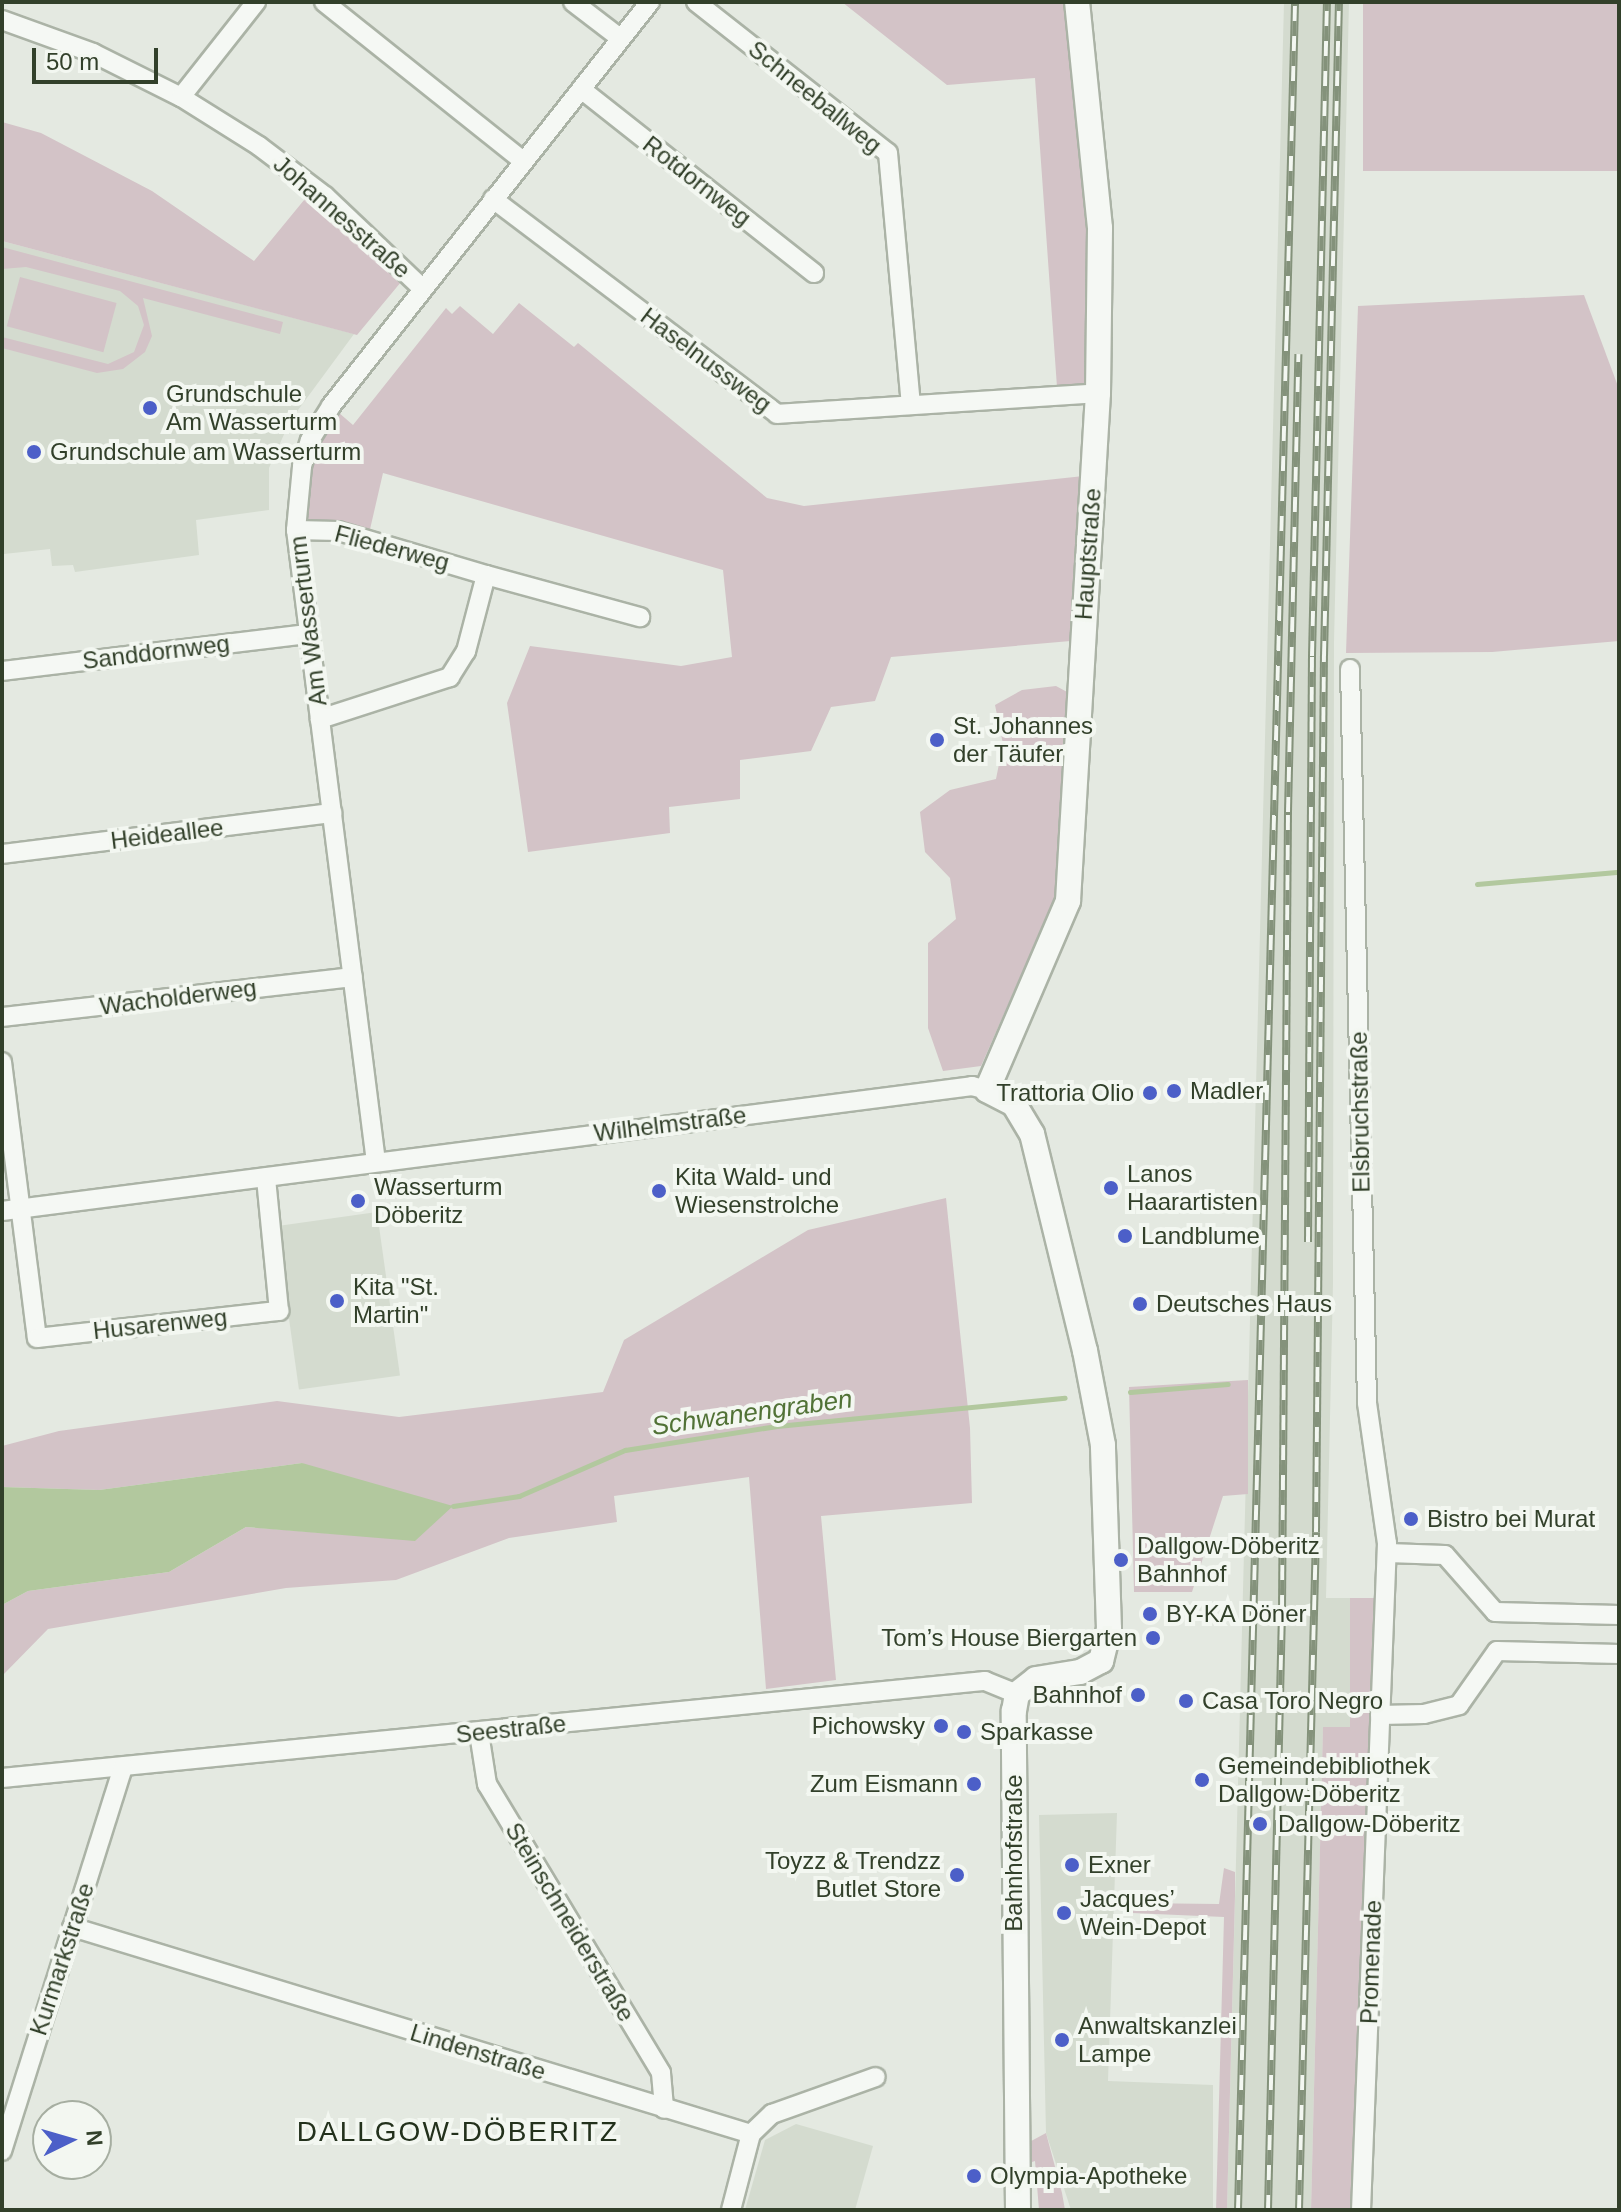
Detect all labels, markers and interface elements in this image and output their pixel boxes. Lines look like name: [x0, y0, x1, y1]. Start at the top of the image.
scale bar: [36, 32, 162, 82]
street label: Schneeballweg: [743, 35, 887, 159]
text: 50 m: [46, 48, 99, 75]
street label: Rotdornweg: [637, 130, 757, 232]
street label: Johannesstraße: [268, 150, 416, 284]
street label: Haselnussweg: [635, 302, 777, 418]
place label: Grundschule Am Wasserturm: [166, 380, 337, 436]
marker: Grundschule Am Wasserturm: [141, 399, 159, 417]
place label: Grundschule am Wasserturm: [50, 438, 361, 466]
marker: Grundschule am Wasserturm: [25, 443, 43, 461]
street label: Hauptstraße: [1069, 487, 1107, 621]
street label: Fliederweg: [332, 519, 452, 577]
street label: Am Wasserturm: [283, 534, 333, 708]
street label: Sanddornweg: [81, 629, 231, 675]
place label: St. Johannes der Täufer: [953, 712, 1093, 768]
marker: St. Johannes der Täufer: [928, 731, 946, 749]
street label: Heideallee: [109, 813, 225, 855]
street label: Wacholderweg: [98, 973, 258, 1021]
street label: Elsbruchstraße: [1344, 1031, 1376, 1193]
place label: Madler: [1190, 1077, 1263, 1105]
place label: Trattoria Olio: [996, 1079, 1134, 1107]
marker: Madler: [1165, 1082, 1183, 1100]
marker: Trattoria Olio: [1141, 1084, 1159, 1102]
street label: Wilhelmstraße: [592, 1100, 748, 1148]
place label: Lanos Haarartisten: [1127, 1160, 1258, 1216]
place label: Kita Wald- und Wiesenstrolche: [675, 1163, 839, 1219]
place label: Wasserturm Döberitz: [374, 1173, 502, 1229]
marker: Lanos Haarartisten: [1102, 1179, 1120, 1197]
marker: Kita Wald- und Wiesenstrolche: [650, 1182, 668, 1200]
marker: Wasserturm Döberitz: [349, 1192, 367, 1210]
place label: Landblume: [1141, 1222, 1260, 1250]
marker: Landblume: [1116, 1227, 1134, 1245]
place label: Kita "St. Martin": [353, 1273, 439, 1329]
place label: Deutsches Haus: [1156, 1290, 1332, 1318]
marker: Kita "St. Martin": [328, 1292, 346, 1310]
marker: Deutsches Haus: [1131, 1295, 1149, 1313]
street label: Husarenweg: [91, 1303, 229, 1345]
water label: Schwanengraben: [650, 1383, 854, 1443]
place label: Bistro bei Murat: [1427, 1505, 1595, 1533]
marker: Bistro bei Murat: [1402, 1510, 1420, 1528]
place label: Dallgow-Döberitz Bahnhof: [1137, 1532, 1320, 1588]
marker: Dallgow-Döberitz Bahnhof: [1112, 1551, 1130, 1569]
place label: BY-KA Döner: [1166, 1600, 1308, 1628]
marker: BY-KA Döner: [1141, 1605, 1159, 1623]
place label: Tom’s House Biergarten: [881, 1624, 1137, 1652]
marker: Tom’s House Biergarten: [1144, 1629, 1162, 1647]
place label: Bahnhof: [1033, 1681, 1122, 1709]
marker: Bahnhof: [1129, 1686, 1147, 1704]
place label: Casa Toro Negro: [1202, 1687, 1383, 1715]
marker: Casa Toro Negro: [1177, 1692, 1195, 1710]
street label: Seestraße: [454, 1709, 568, 1749]
place label: Pichowsky: [812, 1712, 925, 1740]
marker: Pichowsky: [932, 1717, 950, 1735]
place label: Sparkasse: [980, 1718, 1093, 1746]
marker: Sparkasse: [955, 1723, 973, 1741]
place label: Gemeindebibliothek Dallgow-Döberitz: [1218, 1752, 1430, 1808]
place label: Zum Eismann: [810, 1770, 958, 1798]
marker: Gemeindebibliothek Dallgow-Döberitz: [1193, 1771, 1211, 1789]
street label: Bahnhofstraße: [1000, 1774, 1028, 1932]
marker: Zum Eismann: [965, 1775, 983, 1793]
place label: Dallgow-Döberitz: [1278, 1810, 1461, 1838]
marker: Dallgow-Döberitz: [1249, 1813, 1271, 1835]
street label: Steinschneiderstraße: [499, 1817, 641, 2027]
place label: Toyzz & Trendzz Butlet Store: [765, 1847, 941, 1903]
place label: Exner: [1088, 1851, 1151, 1879]
marker: Exner: [1063, 1856, 1081, 1874]
marker: Toyzz & Trendzz Butlet Store: [948, 1866, 966, 1884]
street label: Kurmarkstraße: [24, 1879, 100, 2039]
place label: Jacques’ Wein-Depot: [1080, 1885, 1206, 1941]
street label: Promenade: [1354, 1899, 1388, 2025]
marker: Jacques’ Wein-Depot: [1055, 1904, 1073, 1922]
place label: Anwaltskanzlei Lampe: [1078, 2012, 1237, 2068]
street label: Lindenstraße: [407, 2018, 549, 2086]
marker: Anwaltskanzlei Lampe: [1053, 2031, 1071, 2049]
north arrow: [32, 2100, 112, 2180]
district label: DALLGOW-DÖBERITZ: [297, 2115, 619, 2149]
text: N: [81, 2129, 108, 2147]
place label: Olympia-Apotheke: [990, 2162, 1187, 2190]
marker: Olympia-Apotheke: [965, 2167, 983, 2185]

